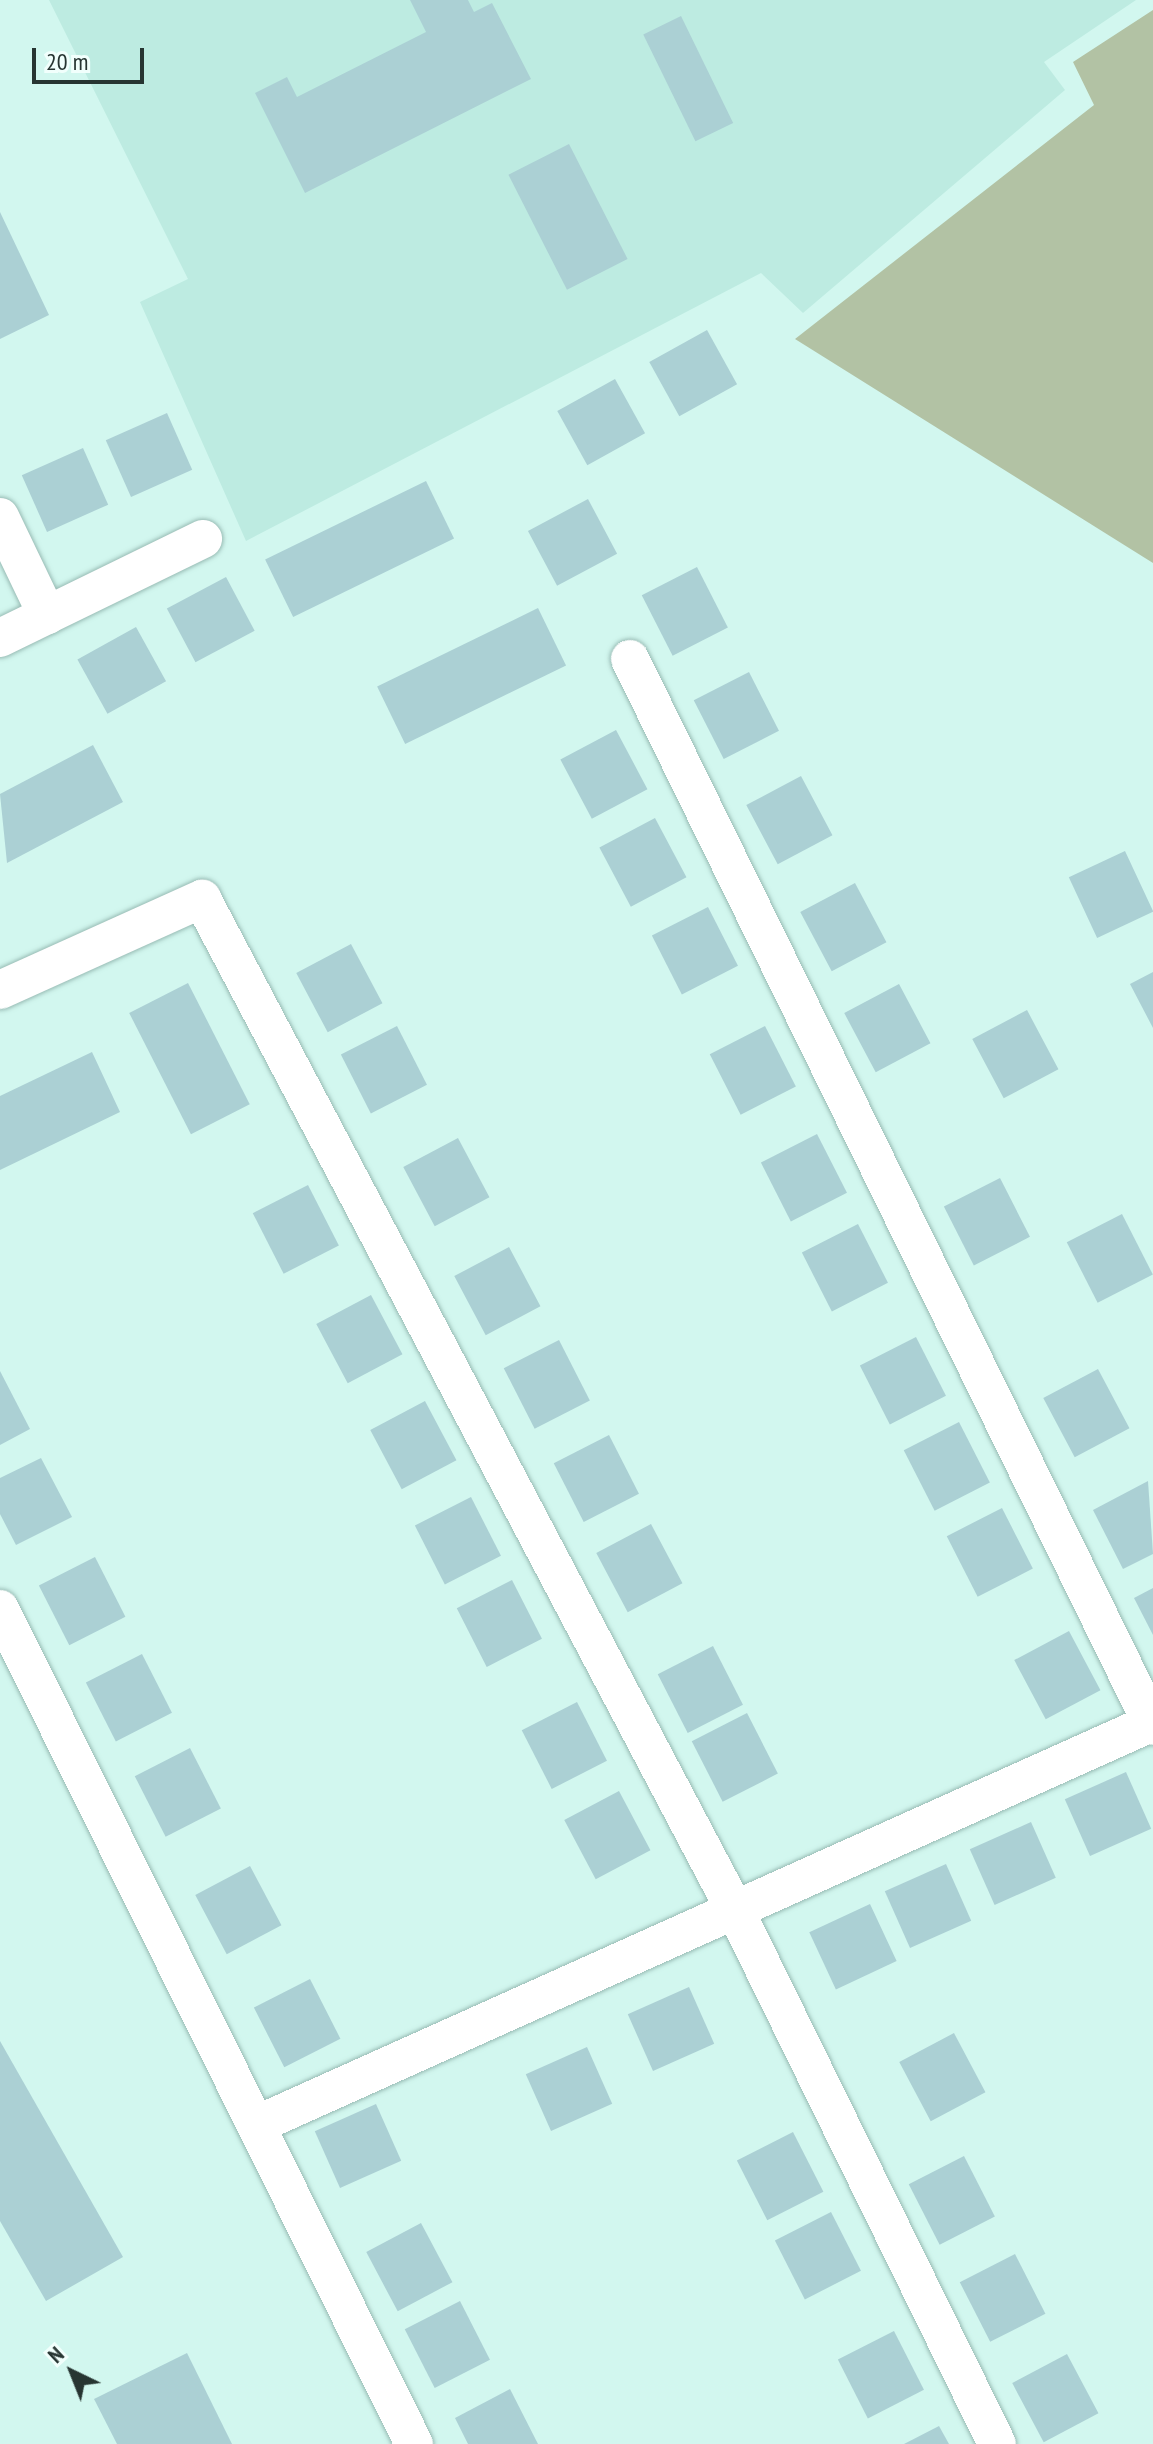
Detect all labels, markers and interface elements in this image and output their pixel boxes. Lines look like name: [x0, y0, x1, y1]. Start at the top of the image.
scale bar: [36, 32, 148, 82]
text: 20 m: [46, 46, 88, 77]
north arrow: [32, 2332, 112, 2412]
text: N: [42, 2340, 70, 2369]

